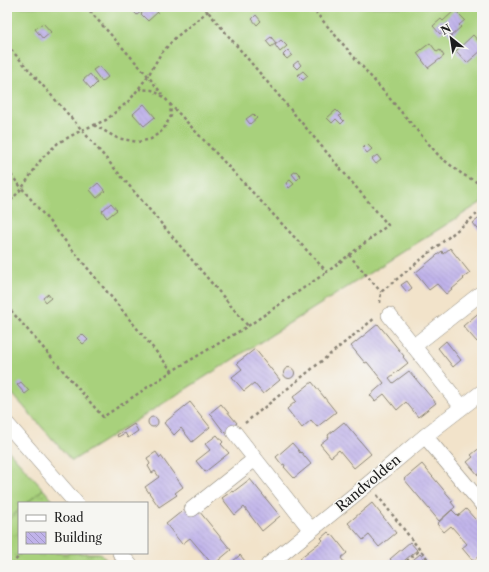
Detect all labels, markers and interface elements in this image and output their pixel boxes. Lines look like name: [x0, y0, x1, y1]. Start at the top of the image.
north arrow: [431, 18, 471, 58]
text: N: [438, 21, 454, 38]
street label: Randvolden: [332, 450, 405, 516]
legend: [18, 502, 148, 554]
text: Road: [54, 510, 84, 525]
text: Building: [54, 530, 102, 545]

